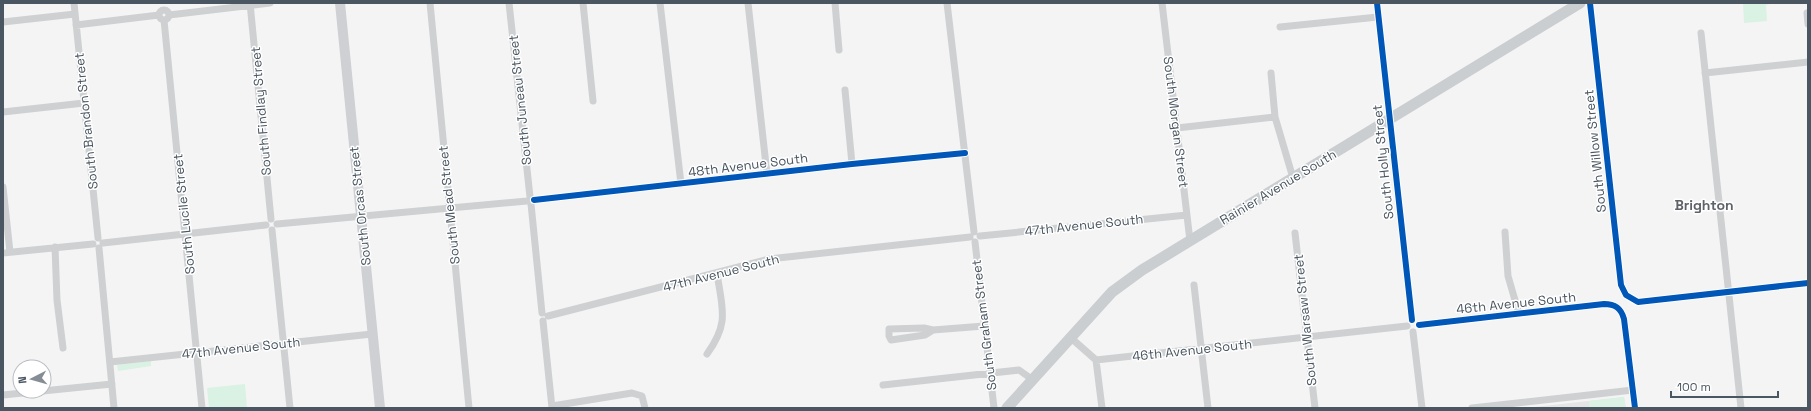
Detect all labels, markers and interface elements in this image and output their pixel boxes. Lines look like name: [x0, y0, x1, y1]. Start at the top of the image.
street label: South Juneau Street: [505, 34, 535, 166]
street label: South Findlay Street: [247, 46, 275, 176]
street label: South Brandon Street: [70, 52, 102, 190]
street label: South Morgan Street: [1160, 55, 1192, 189]
street label: South Willow Street: [1580, 89, 1610, 213]
street label: South Holly Street: [1369, 104, 1397, 220]
street label: South Mead Street: [434, 145, 464, 265]
street label: Rainier Avenue South: [1217, 145, 1339, 229]
street label: South Orcas Street: [345, 146, 375, 266]
street label: 48th Avenue South: [687, 149, 809, 181]
street label: South Lucile Street: [169, 153, 199, 275]
district label: Brighton: [1674, 196, 1734, 214]
street label: 47th Avenue South: [1024, 210, 1144, 240]
street label: 47th Avenue South: [661, 250, 781, 296]
street label: South Warsaw Street: [1290, 253, 1320, 387]
street label: South Graham Street: [968, 259, 1000, 391]
street label: 46th Avenue South: [1455, 288, 1577, 318]
street label: 47th Avenue South: [181, 333, 301, 363]
street label: 46th Avenue South: [1131, 335, 1253, 365]
north arrow: [12, 359, 52, 399]
scale bar: [1671, 373, 1778, 399]
text: N: [15, 376, 29, 384]
text: 100 m: [1677, 379, 1711, 395]

